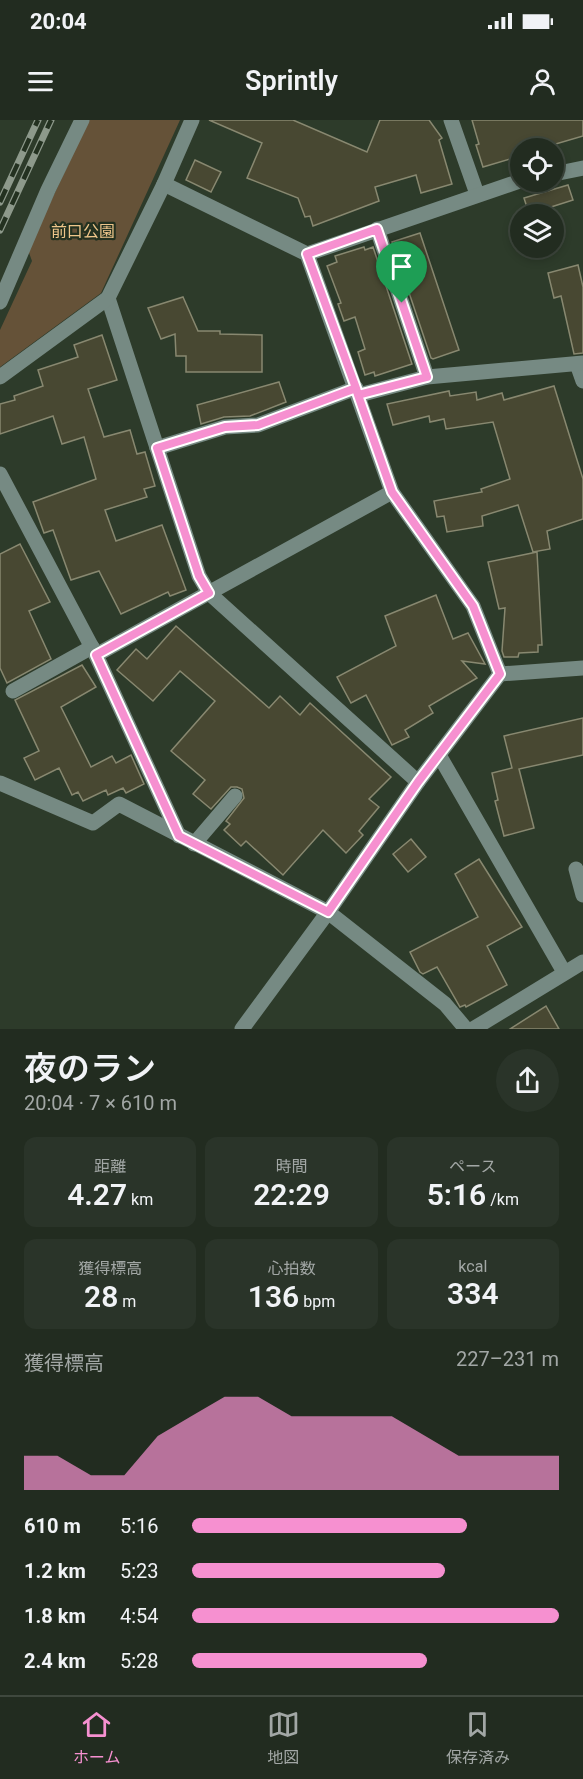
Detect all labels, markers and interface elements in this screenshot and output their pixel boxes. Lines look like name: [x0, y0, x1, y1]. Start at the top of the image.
text: 20:04: [30, 9, 87, 34]
icon: menu: [24, 65, 57, 98]
text: Sprintly: [245, 65, 338, 97]
icon: person: [526, 65, 559, 98]
map controls: [510, 138, 564, 258]
button: locate: [510, 138, 564, 192]
button: layers: [510, 204, 564, 258]
park label: 前口公園: [51, 222, 115, 241]
pin: [376, 241, 427, 303]
icon: arrive: [385, 250, 418, 283]
text: 夜のラン: [24, 1049, 156, 1088]
button: share: [496, 1049, 559, 1112]
text: 20:04 · 7 × 610 m: [24, 1091, 177, 1115]
text: 距離: [94, 1157, 126, 1176]
text: 時間: [275, 1157, 308, 1176]
text: ペース: [449, 1157, 496, 1176]
text: 4.27: [67, 1177, 127, 1212]
text: 22:29: [253, 1177, 330, 1212]
text: 5:16: [427, 1177, 486, 1212]
text: km: [127, 1190, 153, 1209]
text: /km: [486, 1190, 519, 1209]
text: kcal: [458, 1257, 487, 1276]
text: 獲得標高: [78, 1259, 142, 1278]
text: 心拍数: [267, 1259, 316, 1278]
text: 334: [447, 1276, 499, 1311]
text: 28: [84, 1279, 118, 1314]
text: 136: [248, 1279, 299, 1314]
text: m: [118, 1292, 136, 1311]
text: bpm: [299, 1292, 335, 1311]
text: 227–231 m: [456, 1347, 559, 1371]
text: 獲得標高: [24, 1351, 104, 1375]
text: 610 m: [24, 1514, 81, 1538]
text: 5:16: [120, 1514, 159, 1538]
text: 1.2 km: [24, 1559, 86, 1583]
text: 5:23: [120, 1559, 159, 1583]
text: 1.8 km: [24, 1604, 86, 1628]
text: 4:54: [120, 1604, 159, 1628]
text: 2.4 km: [24, 1649, 86, 1673]
text: 5:28: [120, 1649, 159, 1673]
tab: ホーム: [73, 1708, 121, 1768]
tab: 地図: [267, 1708, 300, 1768]
tab: 保存済み: [446, 1708, 510, 1768]

